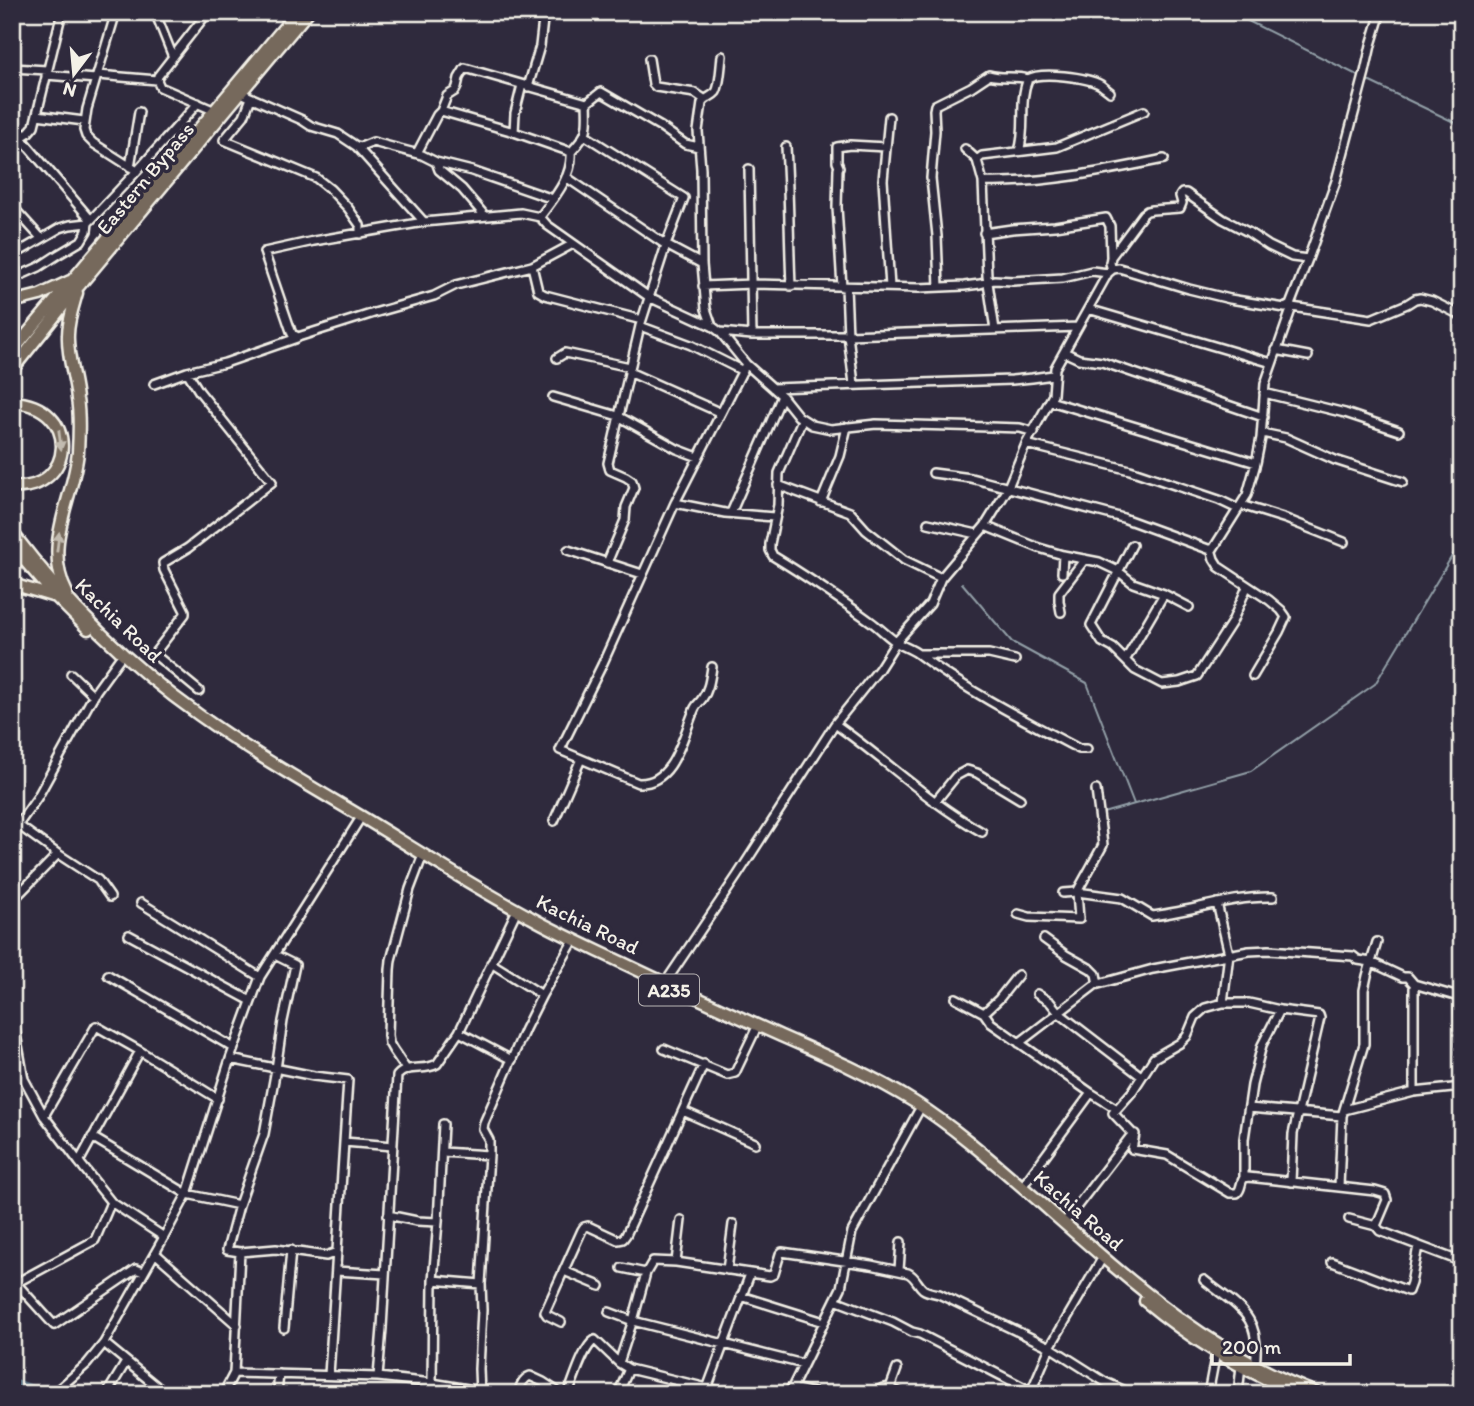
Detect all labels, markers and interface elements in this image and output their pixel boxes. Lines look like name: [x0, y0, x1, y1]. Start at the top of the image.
north arrow: [38, 38, 108, 108]
text: N: [60, 77, 79, 103]
street label: Eastern Bypass: [91, 117, 199, 239]
one-way arrow: [54, 429, 65, 451]
one-way arrow: [52, 531, 63, 553]
street label: Kachia Road: [70, 572, 168, 668]
street label: Kachia Road: [533, 888, 644, 960]
road number: A235: [639, 974, 699, 1006]
street label: Kachia Road: [1029, 1164, 1129, 1256]
scale bar: [1212, 1322, 1350, 1366]
text: 200 m: [1222, 1334, 1282, 1359]

